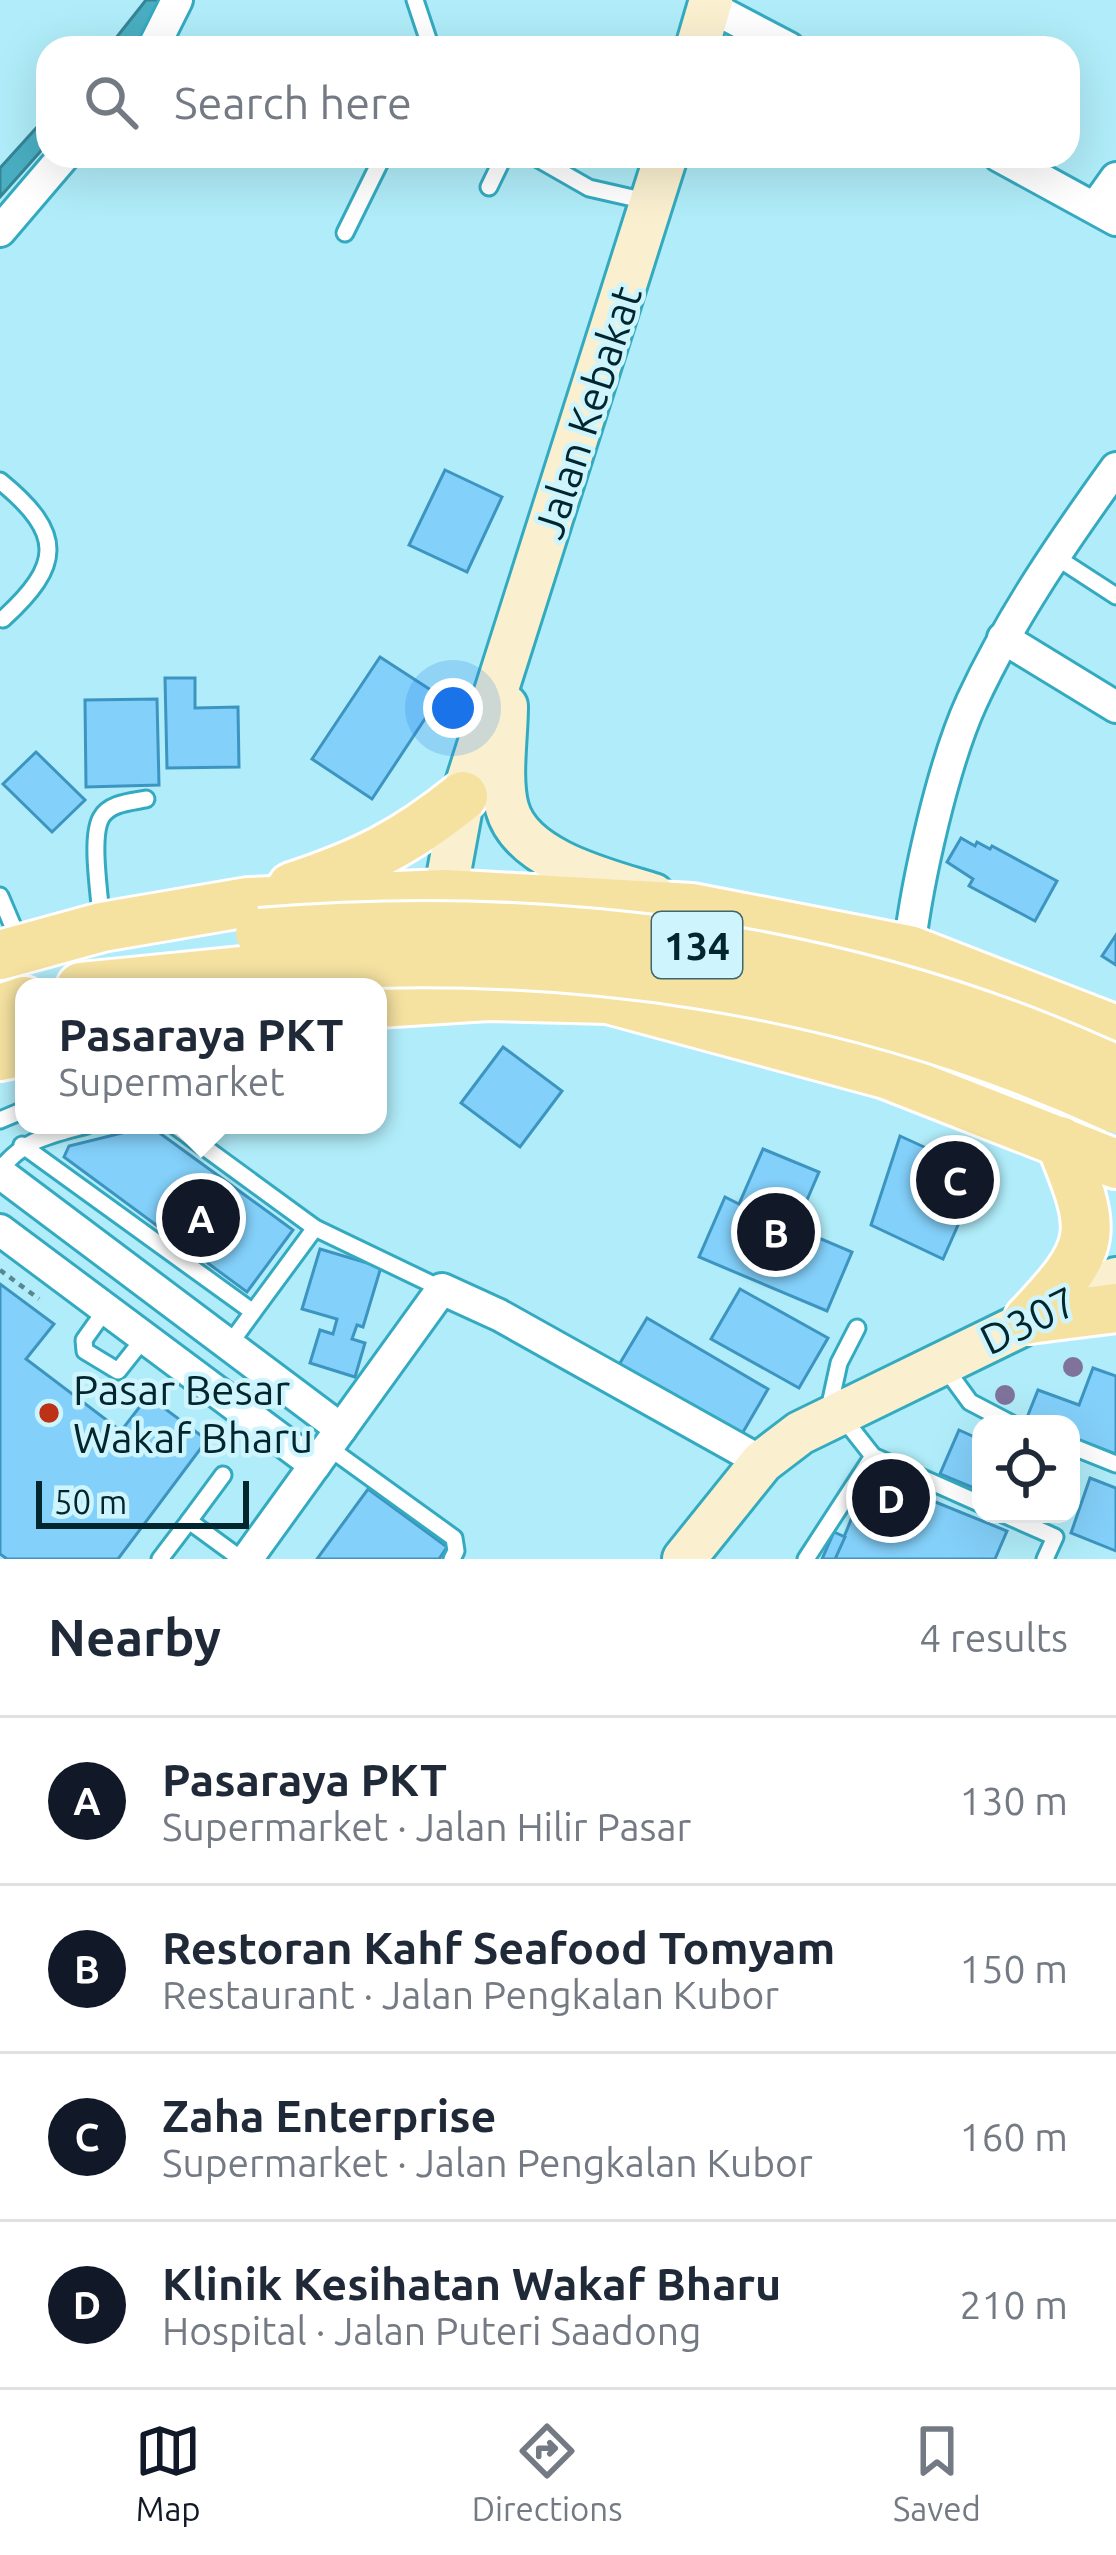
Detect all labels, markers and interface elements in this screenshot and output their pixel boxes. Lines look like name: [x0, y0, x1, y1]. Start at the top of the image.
search box: [36, 36, 1080, 168]
icon: search: [78, 69, 144, 135]
text: Search here: [174, 77, 412, 128]
street label: Jalan Kebakat: [524, 280, 650, 544]
your location: [423, 678, 483, 738]
road number: 134: [652, 912, 742, 978]
popup: [15, 978, 387, 1134]
text: Pasaraya PKT: [59, 1009, 344, 1060]
text: Supermarket: [59, 1060, 285, 1103]
pin: C: [916, 1135, 994, 1225]
pin: A: [162, 1173, 240, 1263]
pin: B: [737, 1187, 815, 1277]
street label: D307: [972, 1277, 1084, 1363]
place label: Pasar Besar Wakaf Bharu: [73, 1366, 313, 1461]
marker: Pasar Besar Wakaf Bharu: [36, 1400, 62, 1426]
map controls: [972, 1415, 1080, 1523]
button: locate: [972, 1415, 1080, 1523]
pin: D: [852, 1453, 930, 1543]
scale bar: [36, 1475, 249, 1528]
text: 50 m: [54, 1483, 127, 1520]
text: Nearby: [48, 1608, 221, 1666]
text: 4 results: [919, 1616, 1068, 1659]
text: Pasaraya PKT: [162, 1754, 447, 1805]
text: A: [73, 1779, 101, 1822]
text: 130 m: [959, 1779, 1068, 1822]
text: Supermarket · Jalan Hilir Pasar: [162, 1805, 691, 1848]
text: Restoran Kahf Seafood Tomyam: [162, 1922, 835, 1973]
text: B: [74, 1947, 100, 1990]
text: 150 m: [959, 1947, 1068, 1990]
text: Restaurant · Jalan Pengkalan Kubor: [162, 1973, 779, 2016]
text: Zaha Enterprise: [162, 2090, 497, 2141]
text: C: [75, 2115, 99, 2158]
text: 160 m: [959, 2115, 1068, 2158]
text: Supermarket · Jalan Pengkalan Kubor: [162, 2141, 813, 2184]
text: Klinik Kesihatan Wakaf Bharu: [162, 2258, 781, 2309]
text: D: [73, 2283, 101, 2326]
text: 210 m: [959, 2283, 1068, 2326]
text: Hospital · Jalan Puteri Saadong: [162, 2309, 701, 2352]
tab: Map: [135, 2418, 201, 2527]
tab: Directions: [472, 2418, 622, 2527]
tab: Saved: [893, 2418, 981, 2527]

